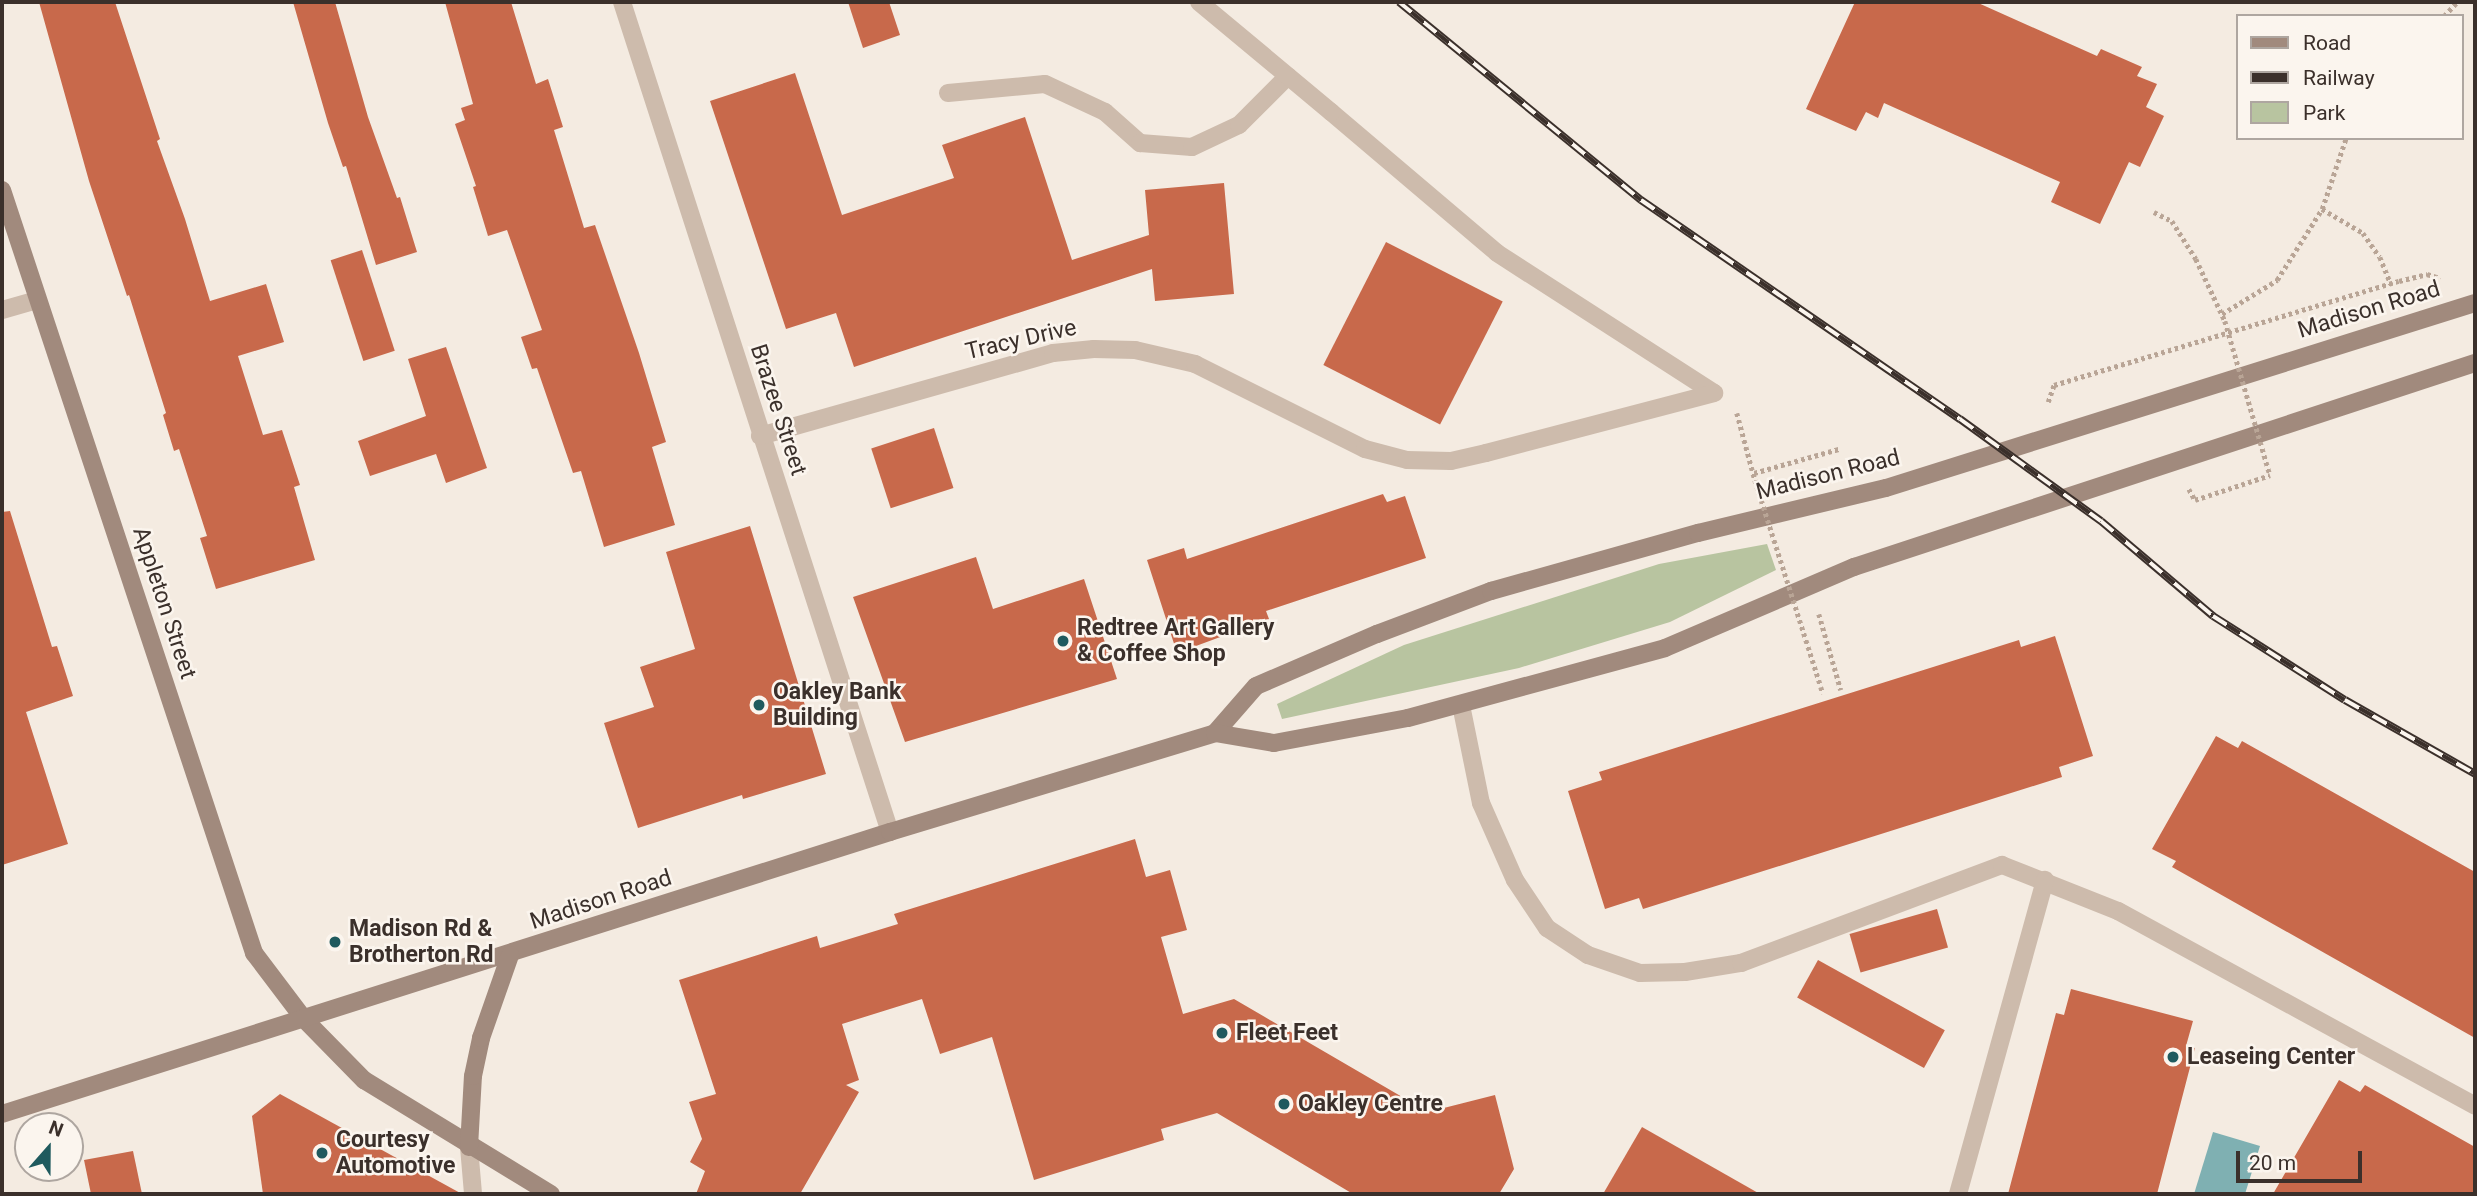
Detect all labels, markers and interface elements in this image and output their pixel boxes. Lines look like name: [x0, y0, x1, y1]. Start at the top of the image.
legend: [2236, 14, 2463, 140]
text: Road: [2303, 31, 2351, 55]
text: Railway: [2303, 66, 2375, 90]
text: Park: [2303, 101, 2345, 125]
street label: Madison Road: [2295, 275, 2443, 345]
street label: Tracy Drive: [963, 314, 1079, 366]
street label: Brazee Street: [744, 341, 812, 479]
street label: Madison Road: [1753, 444, 1903, 506]
street label: Appleton Street: [126, 524, 202, 682]
place label: Redtree Art Gallery & Coffee Shop: [1077, 614, 1274, 668]
marker: Redtree Art Gallery & Coffee Shop: [1055, 633, 1071, 649]
place label: Oakley Bank Building: [773, 678, 901, 732]
marker: Oakley Bank Building: [751, 697, 767, 713]
street label: Madison Road: [527, 864, 675, 936]
place label: Madison Rd & Brotherton Rd: [349, 915, 494, 969]
marker: Madison Rd & Brotherton Rd: [327, 934, 343, 950]
place label: Fleet Feet: [1236, 1019, 1338, 1047]
marker: Fleet Feet: [1214, 1025, 1230, 1041]
place label: Leaseing Center: [2187, 1043, 2355, 1071]
marker: Leaseing Center: [2165, 1049, 2181, 1065]
place label: Oakley Centre: [1298, 1090, 1443, 1118]
marker: Oakley Centre: [1276, 1096, 1292, 1112]
north arrow: [14, 1112, 84, 1182]
text: N: [46, 1116, 66, 1142]
place label: Courtesy Automotive: [336, 1126, 455, 1180]
scale bar: [2239, 1136, 2365, 1180]
marker: Courtesy Automotive: [314, 1145, 330, 1161]
text: 20 m: [2249, 1151, 2296, 1175]

